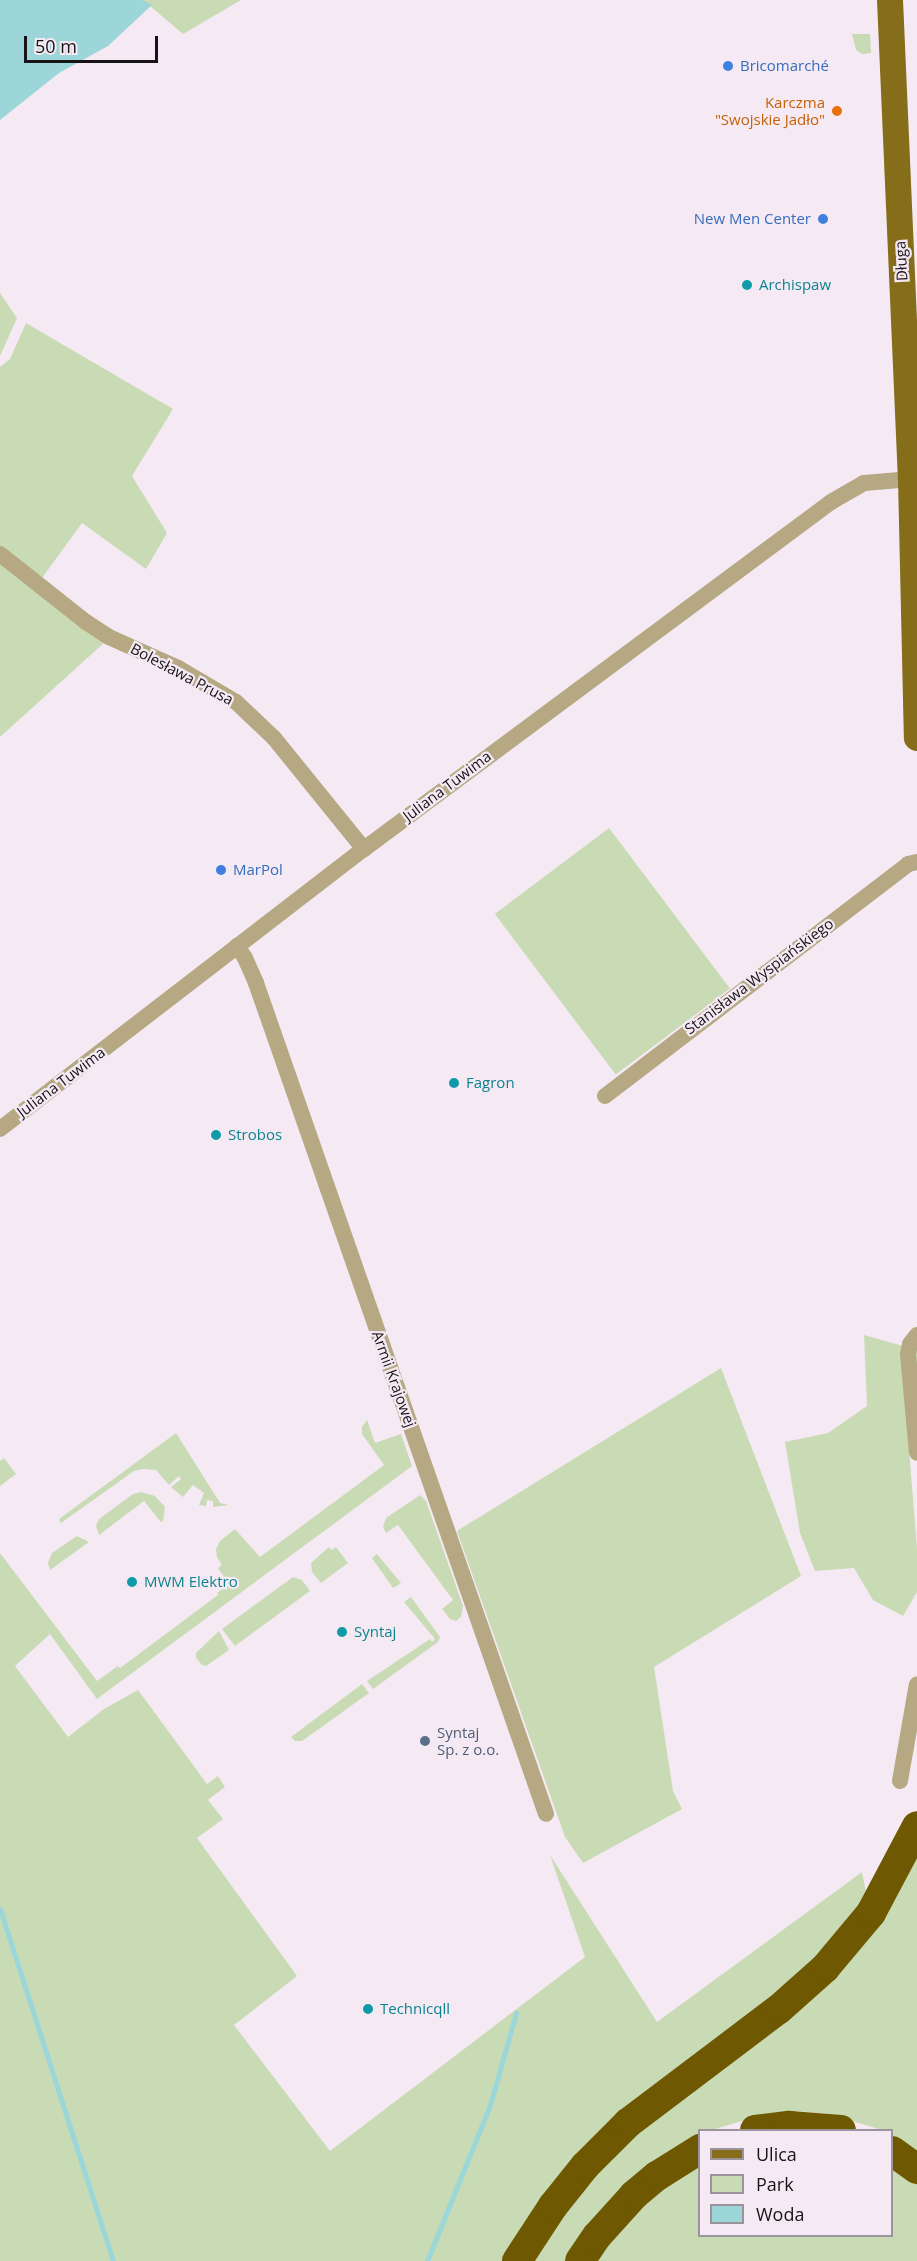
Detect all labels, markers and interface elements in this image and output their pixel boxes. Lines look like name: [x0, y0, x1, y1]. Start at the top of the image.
scale bar: [27, 24, 160, 62]
text: 50 m: [35, 34, 77, 58]
place label: Bricomarché: [740, 57, 829, 75]
marker: Bricomarché: [721, 59, 735, 73]
place label: Karczma "Swojskie Jadło": [715, 93, 825, 128]
marker: Karczma "Swojskie Jadło": [830, 104, 844, 118]
place label: New Men Center: [694, 210, 811, 228]
marker: New Men Center: [816, 212, 830, 226]
street label: Długa: [891, 240, 911, 282]
place label: Archispaw: [759, 276, 831, 294]
marker: Archispaw: [740, 278, 754, 292]
street label: Bolesława Prusa: [127, 639, 237, 709]
street label: Juliana Tuwima: [399, 747, 495, 825]
place label: MarPol: [233, 861, 283, 879]
marker: MarPol: [214, 863, 228, 877]
street label: Stanisława Wyspiańskiego: [681, 914, 837, 1038]
street label: Juliana Tuwima: [13, 1043, 109, 1121]
place label: Fagron: [466, 1074, 515, 1092]
marker: Fagron: [447, 1076, 461, 1090]
place label: Strobos: [228, 1126, 282, 1144]
marker: Strobos: [209, 1128, 223, 1142]
street label: Armii Krajowej: [368, 1328, 420, 1430]
place label: MWM Elektro: [144, 1573, 238, 1591]
marker: MWM Elektro: [125, 1575, 139, 1589]
place label: Syntaj: [354, 1623, 396, 1641]
marker: Syntaj: [335, 1625, 349, 1639]
place label: Syntaj Sp. z o.o.: [437, 1723, 499, 1758]
marker: Syntaj Sp. z o.o.: [418, 1734, 432, 1748]
place label: Technicqll: [380, 2000, 450, 2018]
marker: Technicqll: [361, 2002, 375, 2016]
legend: [698, 2129, 893, 2237]
text: Ulica: [756, 2142, 797, 2166]
text: Park: [756, 2172, 794, 2196]
text: Woda: [756, 2202, 804, 2226]

